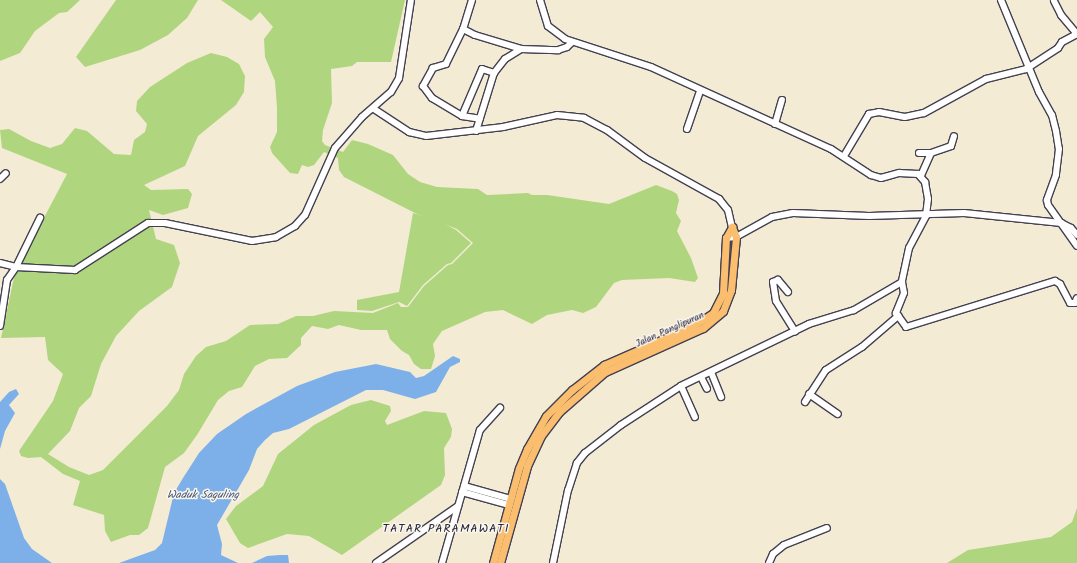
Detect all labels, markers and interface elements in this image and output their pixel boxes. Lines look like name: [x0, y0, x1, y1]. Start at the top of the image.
street label: Jalan Panglipuran: [634, 310, 706, 350]
water label: Waduk Saguling: [167, 488, 239, 502]
district label: TATAR PARAMAWATI: [383, 522, 509, 536]

